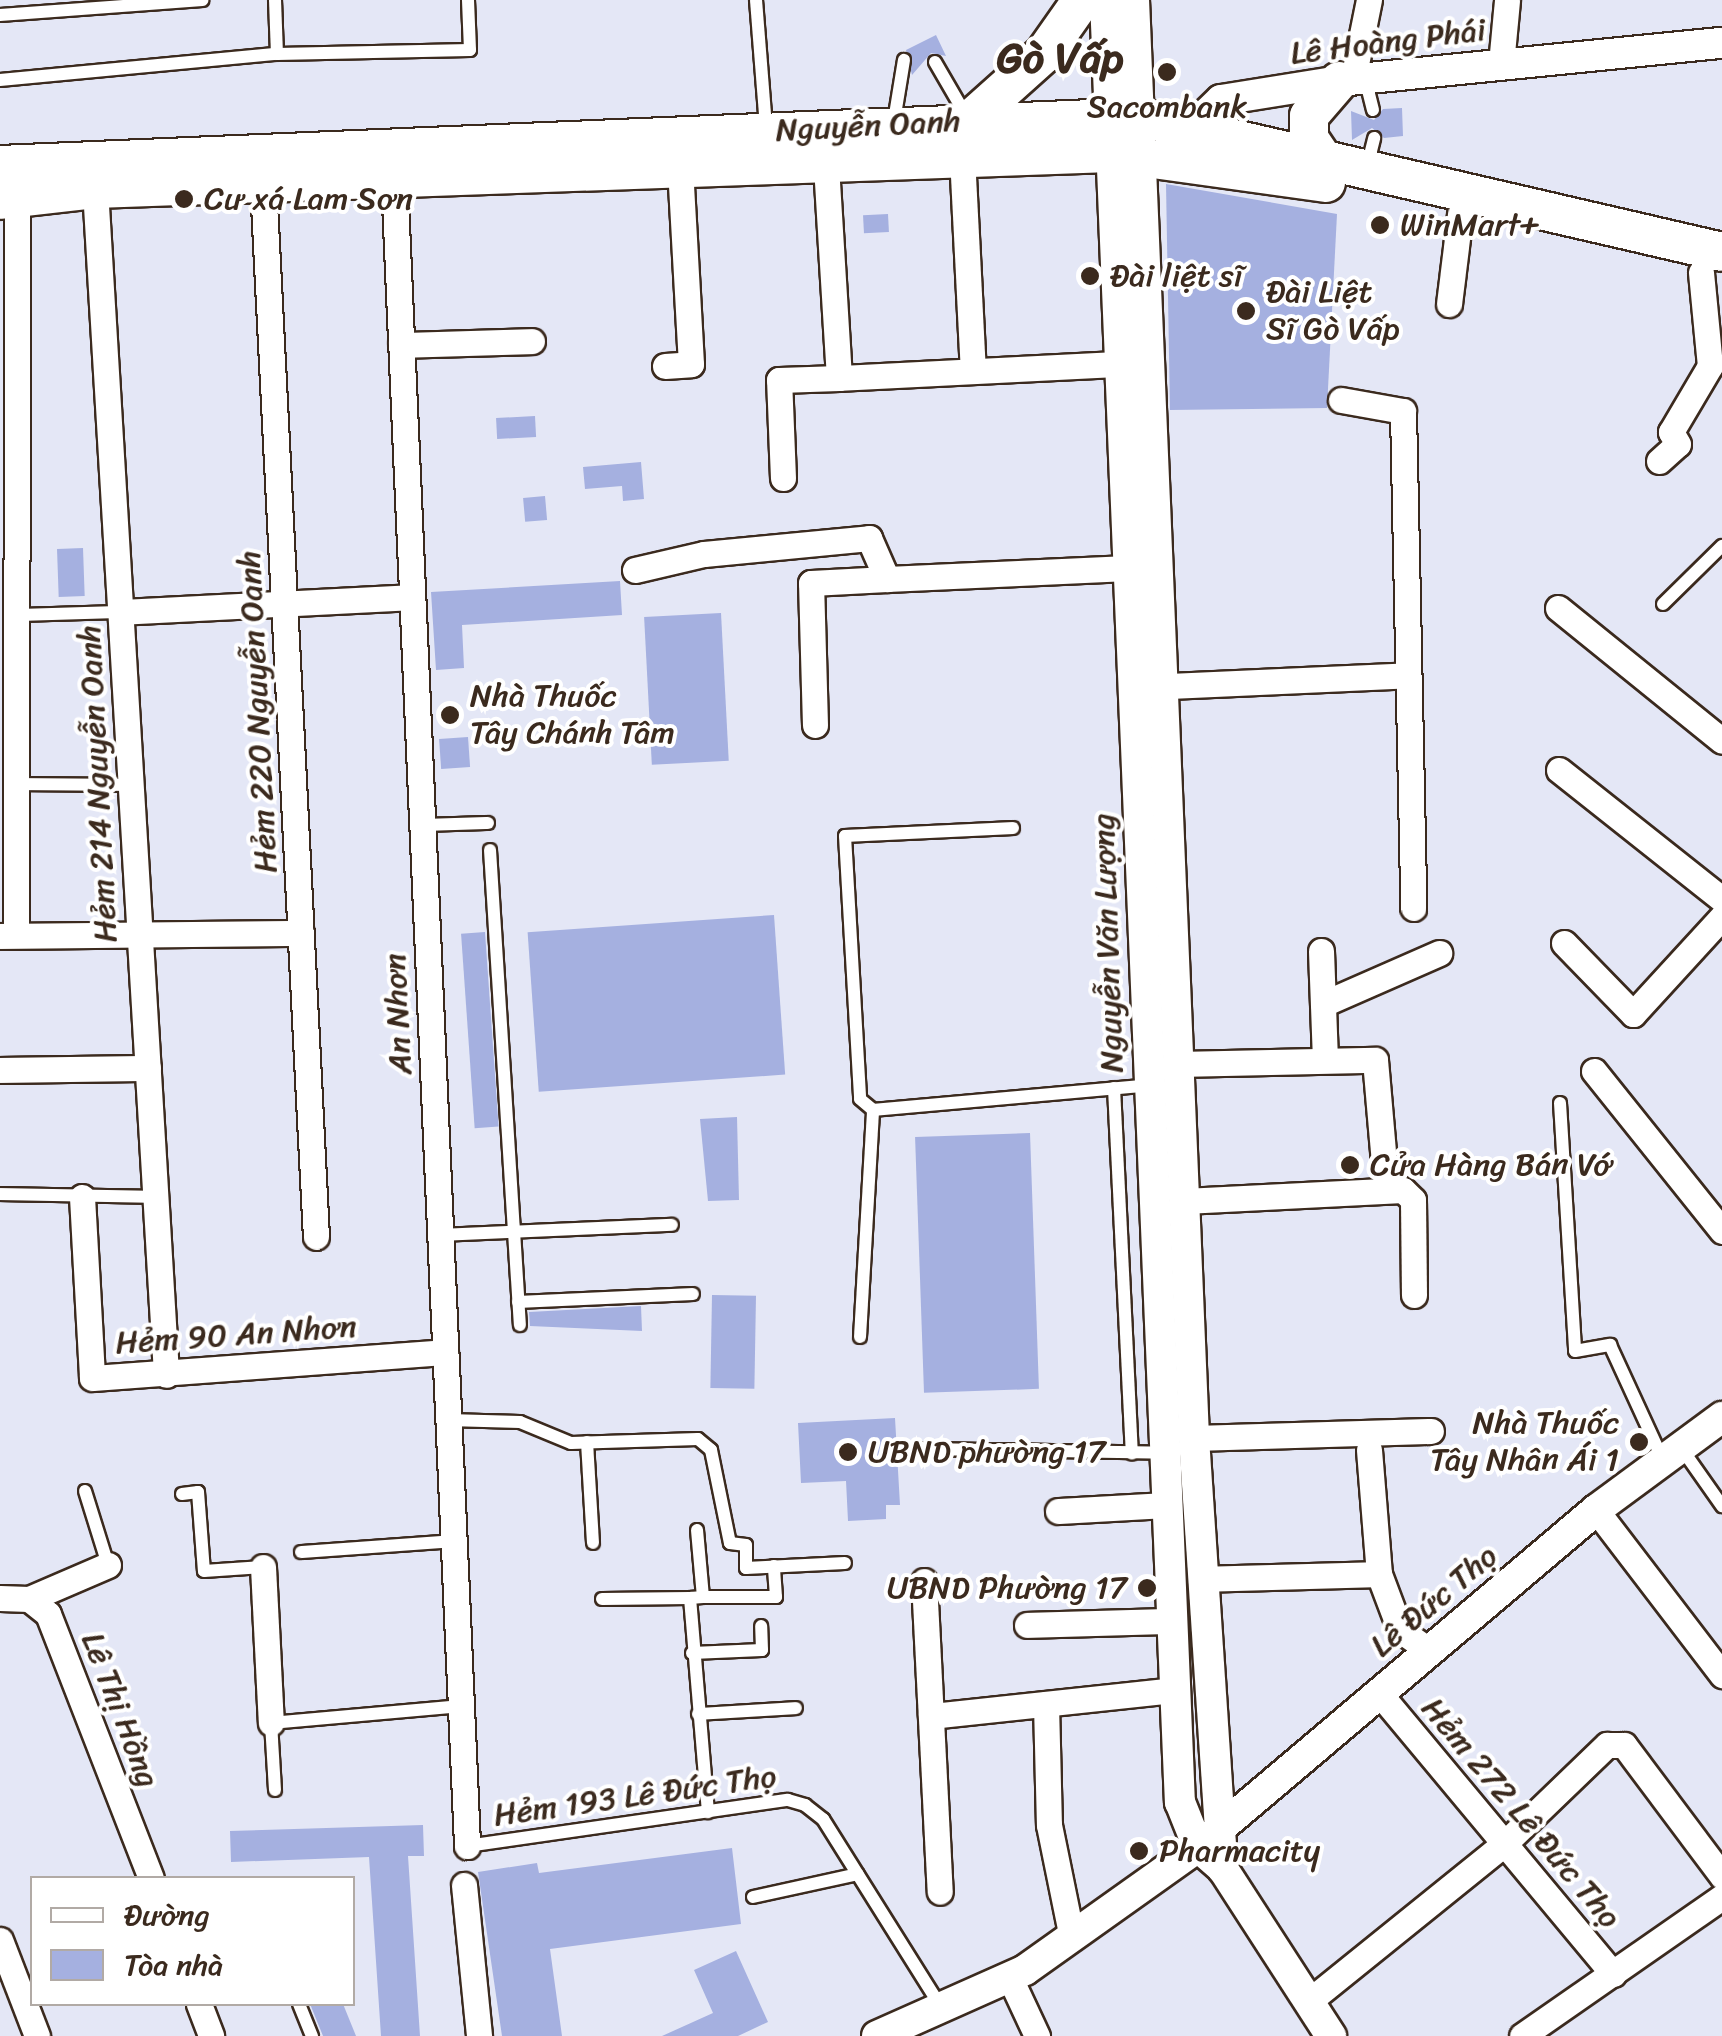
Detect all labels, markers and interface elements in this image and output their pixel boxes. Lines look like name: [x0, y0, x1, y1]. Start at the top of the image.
street label: Lê Hoàng Phái: [1288, 11, 1488, 73]
district label: Gò Vấp: [998, 33, 1122, 83]
marker: Sacombank: [1156, 61, 1178, 83]
place label: Sacombank: [1087, 88, 1247, 126]
street label: Nguyễn Oanh: [775, 102, 961, 150]
place label: Cư xá Lam Sơn: [204, 180, 413, 218]
marker: Cư xá Lam Sơn: [173, 188, 195, 210]
place label: WinMart+: [1400, 206, 1540, 244]
marker: WinMart+: [1369, 214, 1391, 236]
place label: Đài liệt sĩ: [1110, 257, 1243, 295]
marker: Đài liệt sĩ: [1079, 265, 1101, 287]
place label: Đài Liệt Sĩ Gò Vấp: [1266, 274, 1397, 349]
marker: Đài Liệt Sĩ Gò Vấp: [1235, 300, 1257, 322]
street label: Hẻm 220 Nguyễn Oanh: [230, 550, 286, 874]
street label: Hẻm 214 Nguyễn Oanh: [71, 624, 125, 944]
place label: Nhà Thuốc Tây Chánh Tâm: [470, 678, 677, 753]
marker: Nhà Thuốc Tây Chánh Tâm: [439, 704, 461, 726]
street label: Nguyễn Văn Lượng: [1084, 813, 1132, 1073]
street label: An Nhơn: [376, 952, 420, 1076]
place label: Cửa Hàng Bán Vớ: [1370, 1146, 1612, 1184]
marker: Cửa Hàng Bán Vớ: [1339, 1154, 1361, 1176]
street label: Hẻm 90 An Nhơn: [114, 1307, 358, 1363]
place label: Nhà Thuốc Tây Nhân Ái 1: [1431, 1405, 1619, 1480]
marker: Nhà Thuốc Tây Nhân Ái 1: [1628, 1431, 1650, 1453]
place label: UBND phường 17: [868, 1433, 1106, 1471]
marker: UBND phường 17: [837, 1441, 859, 1463]
street label: Lê Đức Thọ: [1363, 1537, 1505, 1665]
place label: UBND Phường 17: [887, 1569, 1127, 1607]
marker: UBND Phường 17: [1136, 1577, 1158, 1599]
street label: Lê Thị Hồng: [73, 1627, 167, 1793]
street label: Hẻm 272 Lê Đức Thọ: [1413, 1690, 1629, 1936]
street label: Hẻm 193 Lê Đức Thọ: [491, 1757, 779, 1835]
place label: Pharmacity: [1159, 1832, 1320, 1870]
marker: Pharmacity: [1128, 1840, 1150, 1862]
legend: [30, 1876, 355, 2006]
text: Đường: [124, 1888, 210, 1942]
text: Tòa nhà: [124, 1938, 223, 1992]

